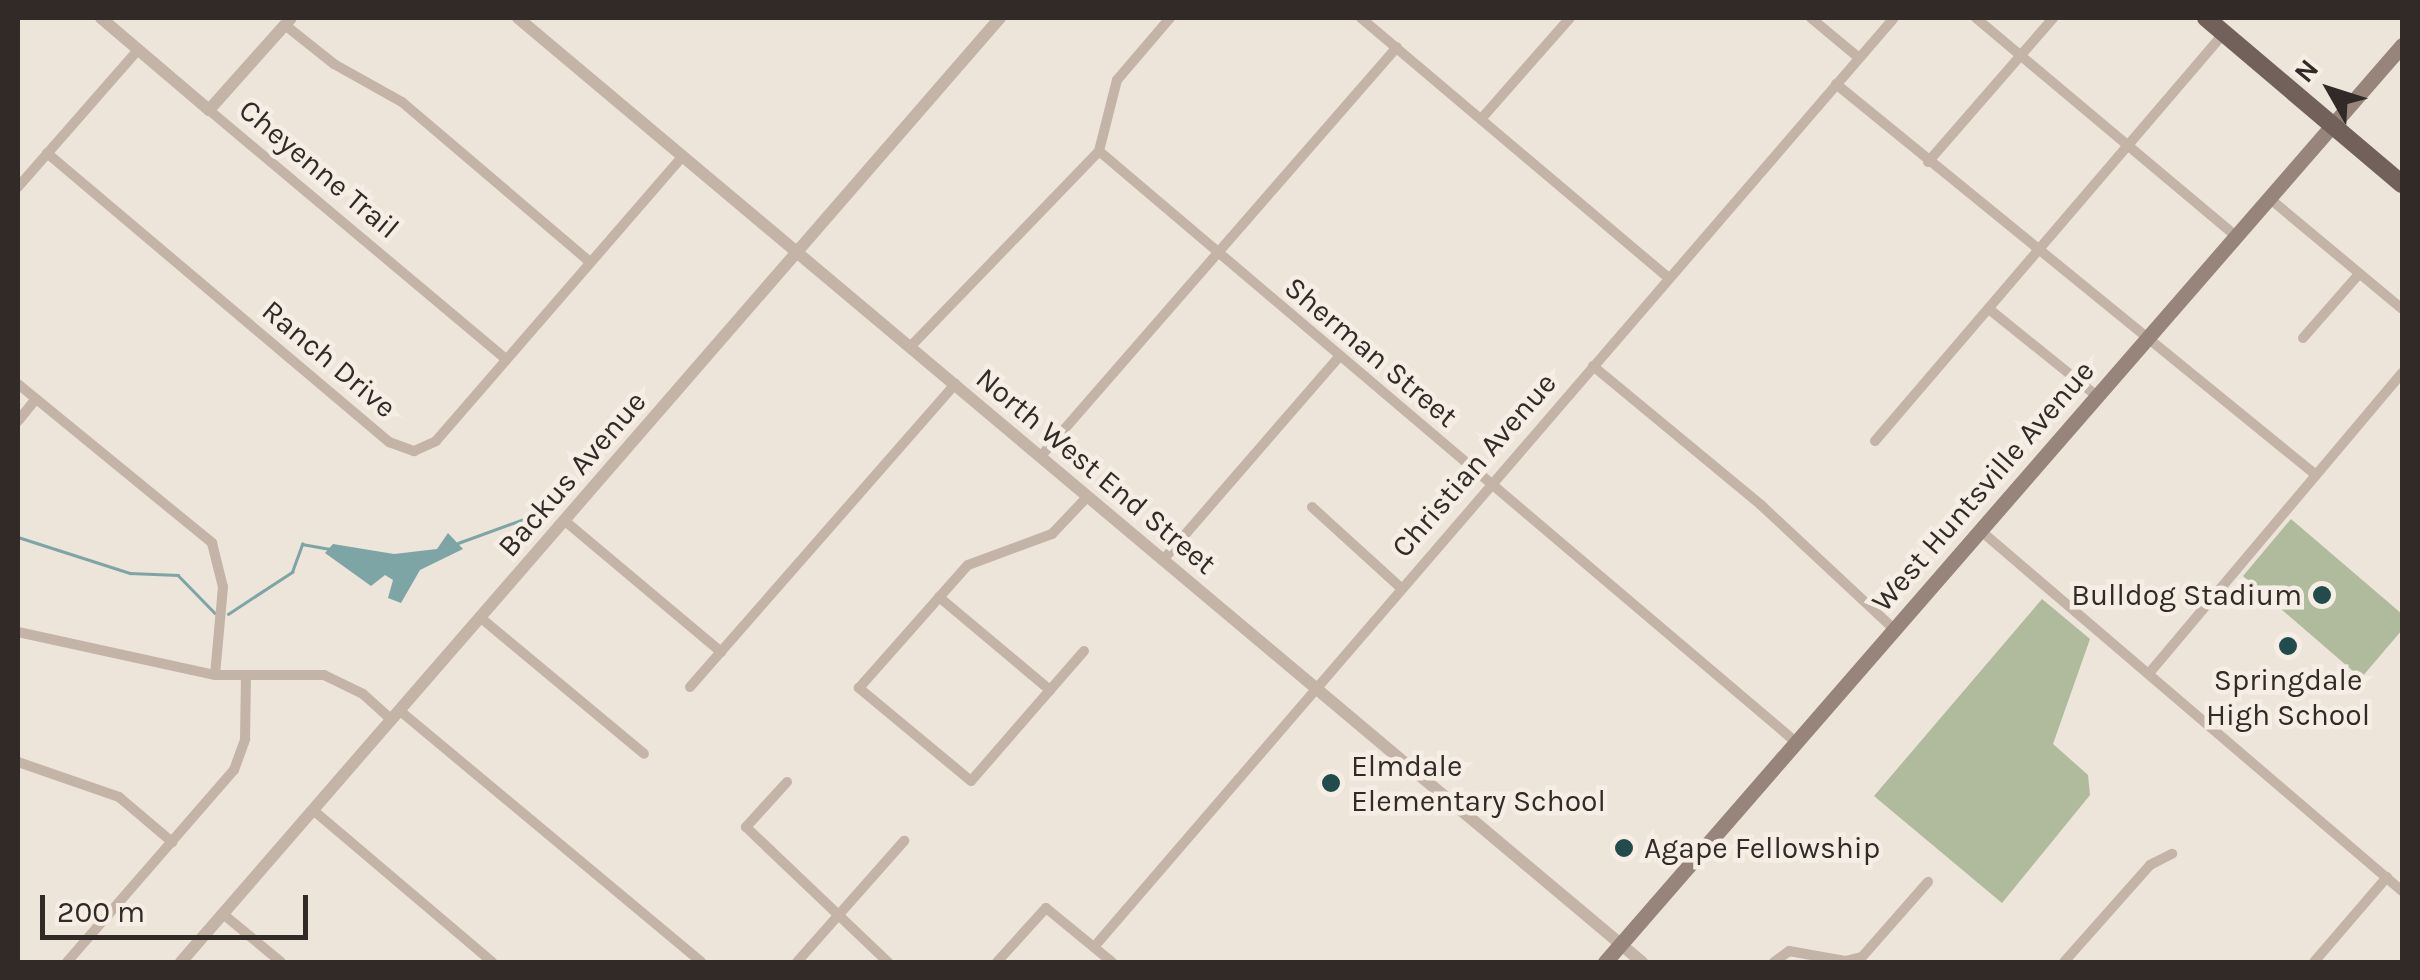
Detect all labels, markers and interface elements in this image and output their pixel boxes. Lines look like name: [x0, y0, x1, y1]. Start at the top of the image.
north arrow: [2280, 40, 2380, 140]
text: N: [2287, 53, 2325, 89]
street label: Cheyenne Trail: [232, 92, 406, 246]
street label: Sherman Street: [1277, 269, 1465, 435]
street label: Ranch Drive: [255, 293, 403, 425]
street label: West Huntsville Avenue: [1864, 353, 2102, 619]
street label: North West End Street: [969, 360, 1223, 582]
street label: Christian Avenue: [1384, 365, 1564, 565]
street label: Backus Avenue: [490, 384, 654, 564]
place label: Bulldog Stadium: [2071, 577, 2302, 613]
marker: Bulldog Stadium: [2311, 584, 2333, 606]
marker: Springdale High School: [2277, 635, 2299, 657]
place label: Springdale High School: [2206, 662, 2370, 732]
place label: Elmdale Elementary School: [1351, 748, 1606, 818]
marker: Elmdale Elementary School: [1320, 772, 1342, 794]
place label: Agape Fellowship: [1644, 830, 1880, 866]
marker: Agape Fellowship: [1613, 837, 1635, 859]
scale bar: [45, 875, 312, 937]
text: 200 m: [57, 894, 145, 930]

